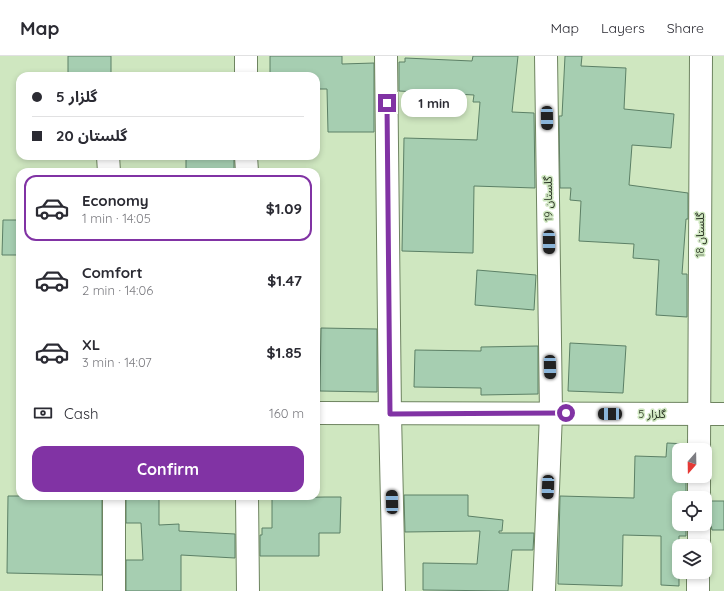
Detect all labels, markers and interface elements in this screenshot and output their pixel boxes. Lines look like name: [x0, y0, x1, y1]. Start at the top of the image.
text: Map: [20, 16, 59, 40]
text: Map: [550, 19, 579, 37]
text: Layers: [601, 19, 645, 37]
text: Share: [667, 19, 704, 37]
text: گلزار 5: [56, 87, 97, 106]
callout: 1 min: [401, 89, 467, 117]
route end: [378, 94, 396, 112]
text: 1 min: [418, 95, 450, 111]
car: [541, 106, 553, 130]
text: گلستان 20: [56, 126, 127, 145]
street label: گلستان 19: [541, 176, 555, 222]
icon: car: [34, 190, 70, 226]
text: Economy: [82, 191, 149, 210]
text: $1.09: [266, 199, 302, 218]
text: 1 min · 14:05: [82, 210, 151, 226]
street label: گلستان 18: [693, 212, 707, 258]
car: [543, 230, 555, 254]
icon: car: [34, 262, 70, 298]
text: Comfort: [82, 263, 143, 282]
text: $1.47: [267, 271, 302, 290]
text: 2 min · 14:06: [82, 282, 153, 298]
icon: car: [34, 334, 70, 370]
text: XL: [82, 335, 100, 354]
text: $1.85: [267, 343, 302, 362]
text: 3 min · 14:07: [82, 354, 152, 370]
car: [544, 355, 556, 379]
icon: cash: [32, 402, 54, 424]
text: Cash: [64, 404, 98, 423]
route start: [557, 404, 575, 422]
text: 160 m: [269, 405, 304, 421]
street label: گلزار 5: [638, 407, 666, 421]
car: [598, 408, 622, 420]
north arrow: [672, 443, 712, 483]
map controls: [672, 443, 712, 579]
button: Confirm: [32, 446, 304, 492]
car: [542, 475, 554, 499]
car: [386, 490, 398, 514]
button: locate: [672, 491, 712, 531]
button: layers: [672, 539, 712, 579]

